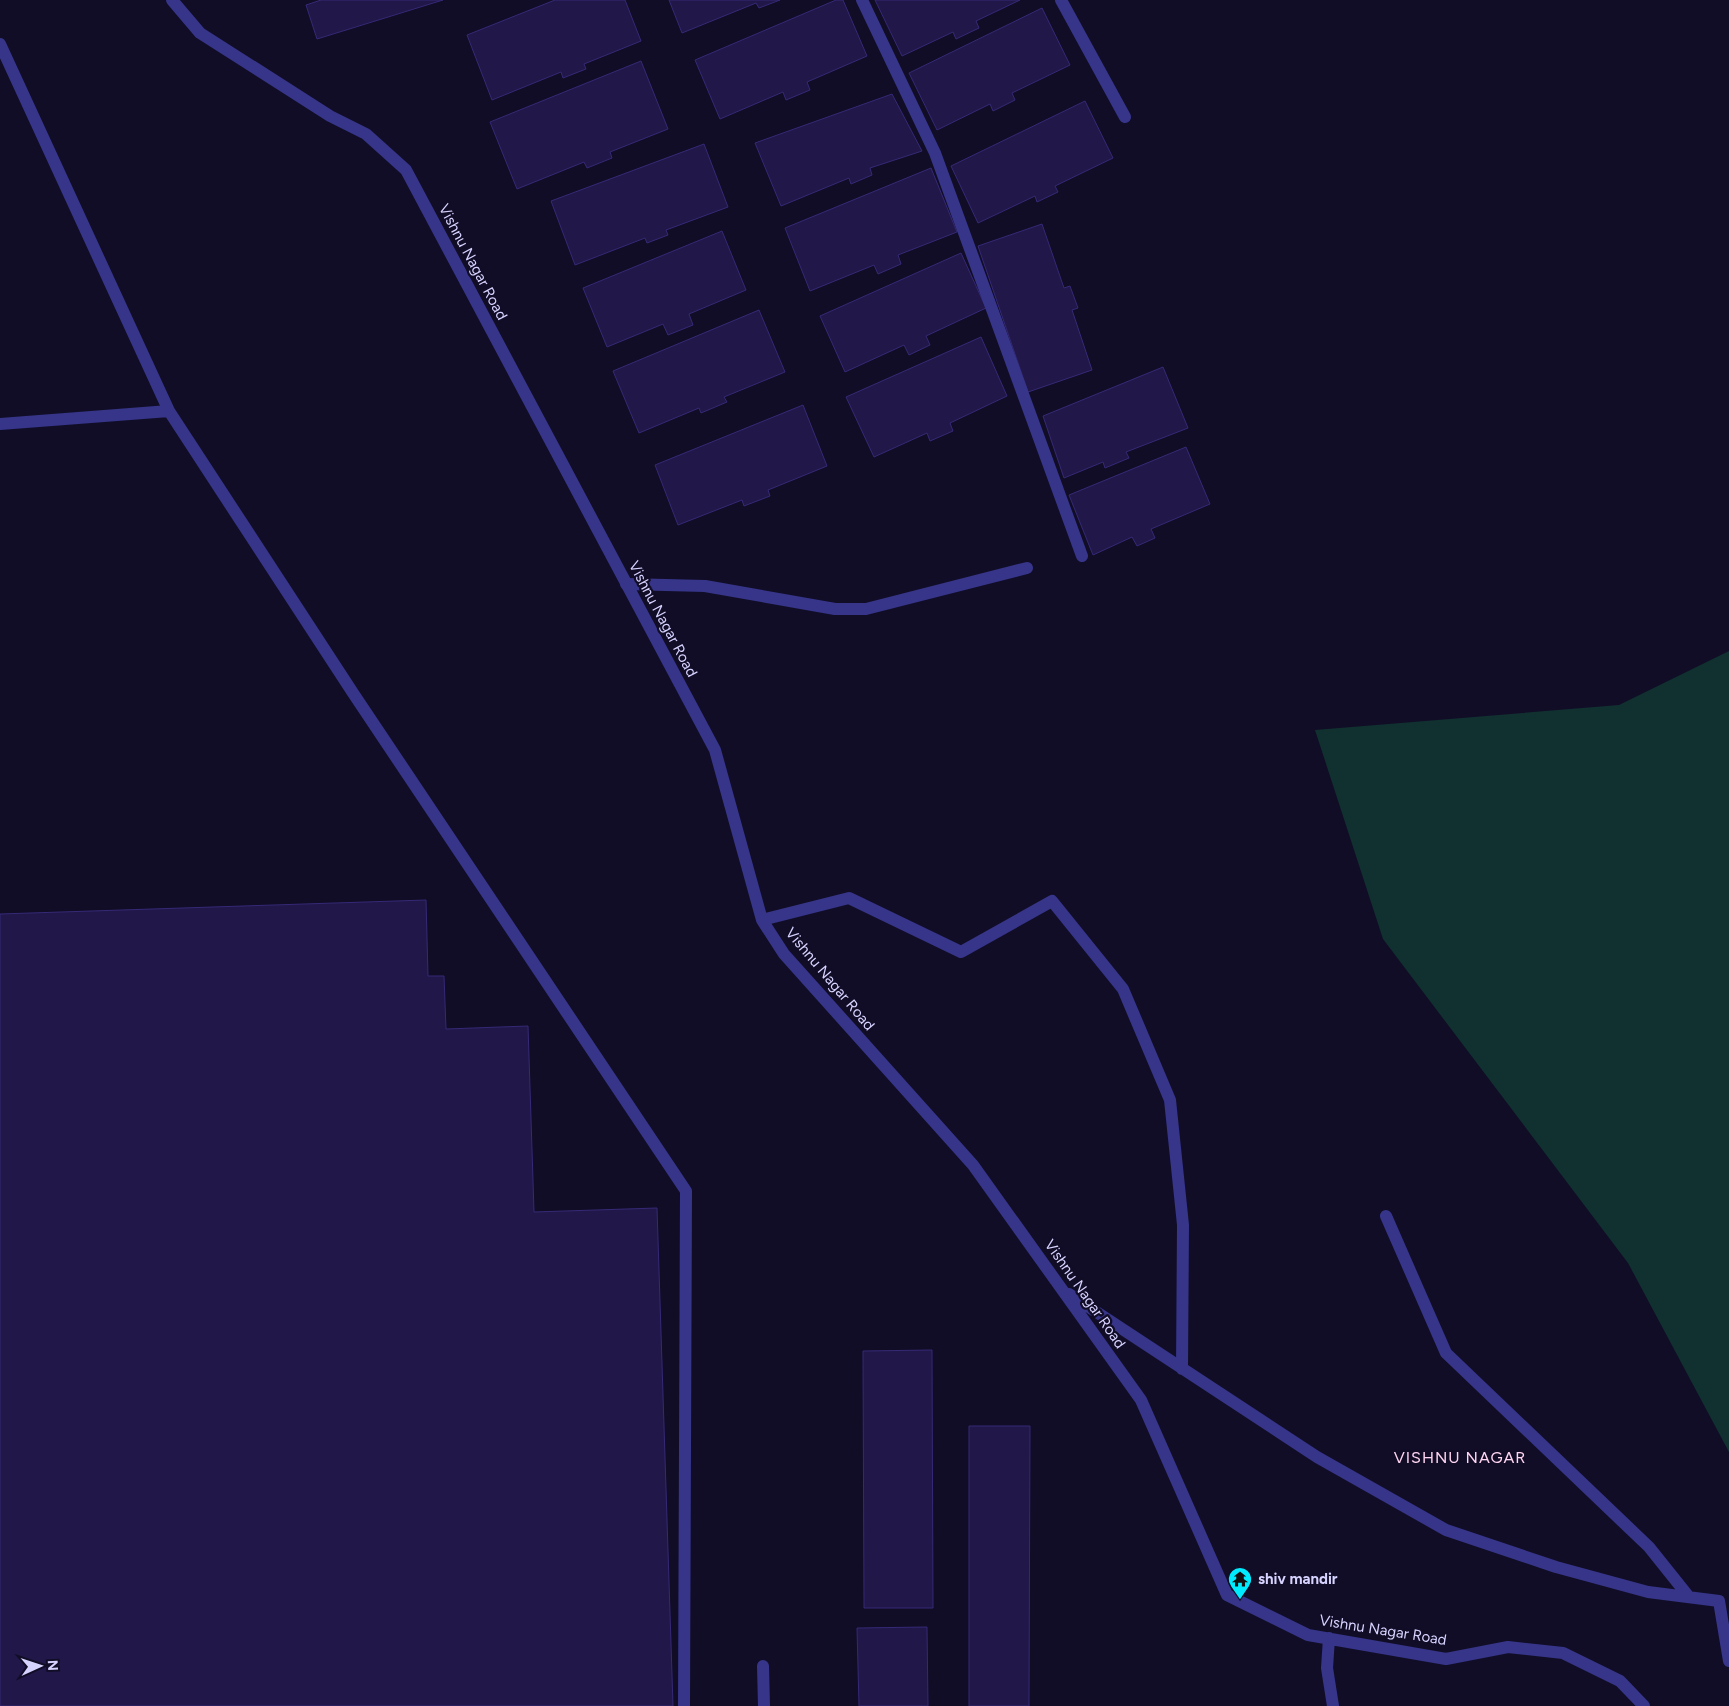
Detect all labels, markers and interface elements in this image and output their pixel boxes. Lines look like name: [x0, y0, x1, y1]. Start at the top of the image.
street label: Vishnu Nagar Road: [435, 201, 511, 323]
street label: Vishnu Nagar Road: [625, 558, 701, 680]
street label: Vishnu Nagar Road: [782, 924, 878, 1034]
street label: Vishnu Nagar Road: [1041, 1236, 1129, 1352]
district label: VISHNU NAGAR: [1394, 1448, 1526, 1467]
temple icon: shiv mandir: [1227, 1566, 1253, 1600]
place label: shiv mandir: [1258, 1570, 1338, 1588]
street label: Vishnu Nagar Road: [1318, 1611, 1448, 1649]
north arrow: [15, 1641, 65, 1691]
text: N: [44, 1659, 61, 1671]

